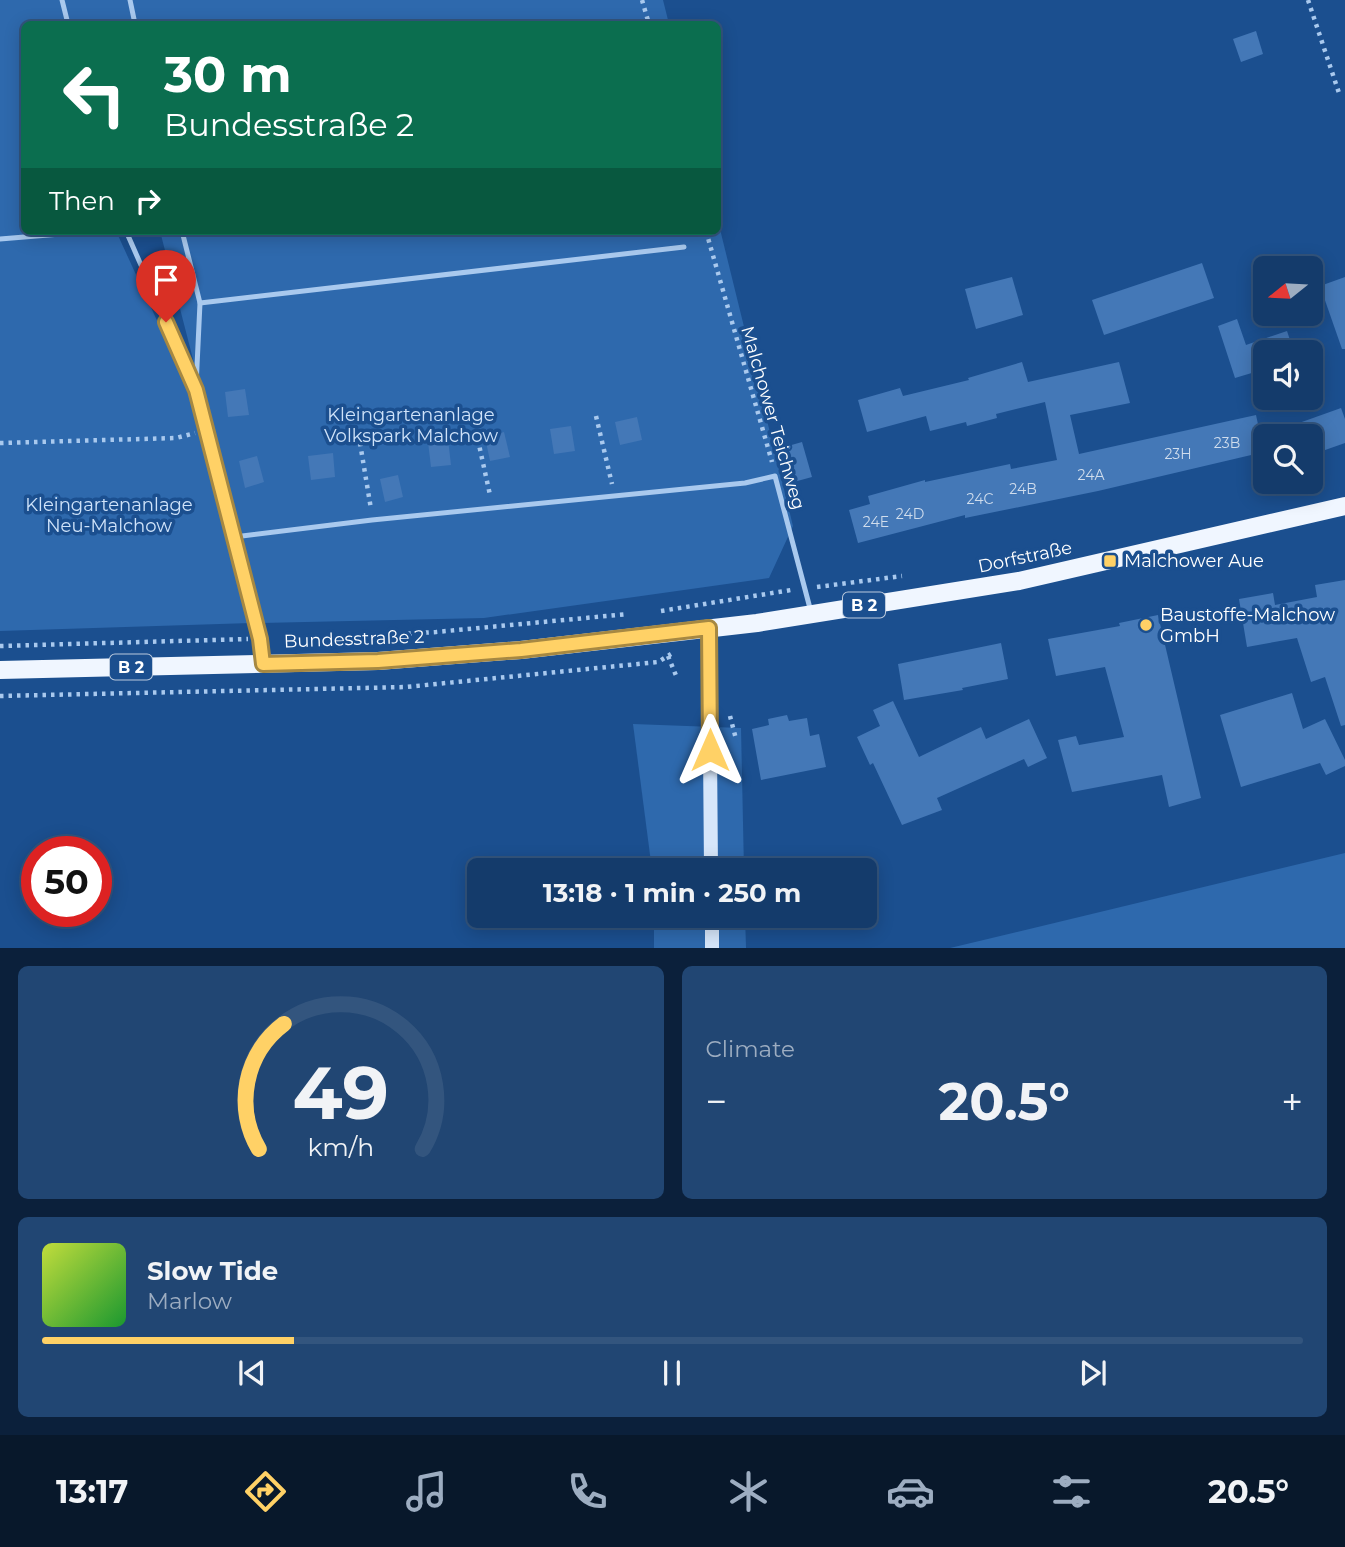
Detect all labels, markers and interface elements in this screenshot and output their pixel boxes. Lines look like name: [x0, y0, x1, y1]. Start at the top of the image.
text: 30 m: [164, 45, 292, 104]
icon: left: [49, 49, 140, 140]
text: Bundesstraße 2: [164, 105, 414, 144]
icon: right: [129, 182, 167, 220]
text: Then: [49, 185, 115, 217]
pin: [136, 250, 196, 322]
north arrow: [1253, 256, 1323, 326]
map controls: [1253, 256, 1323, 494]
icon: arrive: [147, 261, 185, 299]
street label: Malchower Teichweg: [736, 324, 810, 512]
button: sound: [1253, 340, 1323, 410]
park label: Kleingartenanlage Volkspark Malchow: [324, 404, 498, 447]
button: search: [1253, 424, 1323, 494]
house number: 23B: [1214, 434, 1240, 452]
house number: 23H: [1164, 445, 1192, 463]
house number: 24A: [1078, 466, 1105, 484]
house number: 24B: [1009, 480, 1037, 498]
house number: 24C: [967, 490, 994, 508]
park label: Kleingartenanlage Neu-Malchow: [25, 494, 193, 537]
house number: 24D: [896, 505, 924, 523]
house number: 24E: [863, 513, 889, 531]
street label: Dorfstraße: [976, 536, 1074, 578]
place label: Malchower Aue: [1124, 550, 1264, 572]
marker: Malchower Aue: [1102, 553, 1118, 569]
road number: B 2: [843, 592, 885, 618]
place label: Baustoffe-Malchow GmbH: [1160, 604, 1335, 647]
marker: Baustoffe-Malchow GmbH: [1138, 617, 1154, 633]
street label: Bundesstraße 2: [283, 626, 425, 652]
road number: B 2: [110, 654, 152, 680]
position arrow: [673, 713, 747, 787]
speed limit sign: 50: [21, 836, 112, 927]
text: 13:18 · 1 min · 250 m: [543, 877, 801, 909]
text: Climate: [706, 1035, 795, 1063]
text: 49: [293, 1049, 389, 1137]
text: 20.5°: [939, 1070, 1070, 1133]
text: −: [706, 1078, 727, 1125]
text: +: [1281, 1078, 1303, 1125]
text: km/h: [307, 1131, 374, 1161]
text: Slow Tide: [147, 1255, 278, 1287]
text: Marlow: [147, 1287, 232, 1315]
icon: previous: [233, 1354, 271, 1392]
icon: pause: [653, 1354, 691, 1392]
icon: next: [1074, 1354, 1112, 1392]
icon: directions: [241, 1467, 290, 1516]
icon: music: [402, 1467, 451, 1516]
icon: phone: [563, 1467, 612, 1516]
icon: climate: [724, 1467, 773, 1516]
icon: car: [886, 1467, 935, 1516]
icon: filters: [1047, 1467, 1096, 1516]
text: 13:17: [56, 1472, 128, 1511]
text: 20.5°: [1208, 1472, 1289, 1511]

